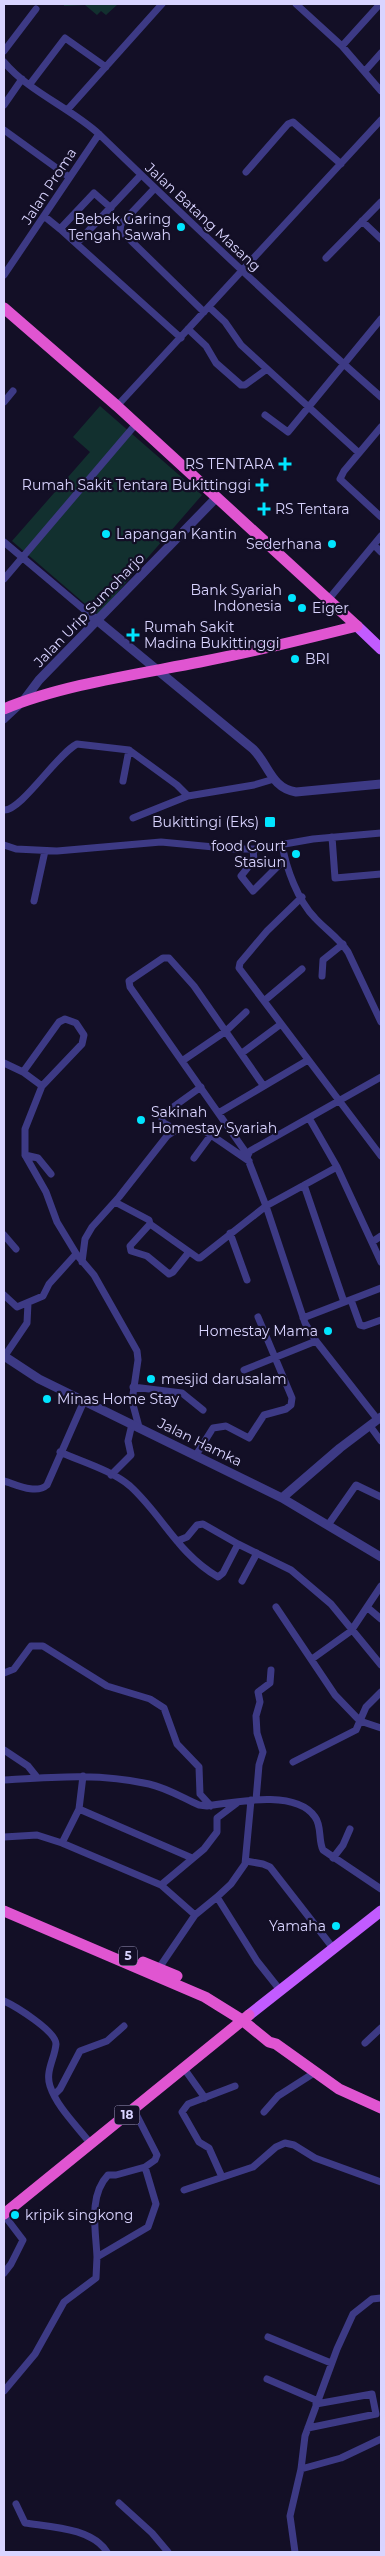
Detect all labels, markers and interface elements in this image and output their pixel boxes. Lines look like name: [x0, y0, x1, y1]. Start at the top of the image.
street label: Jalan Proma: [17, 144, 80, 228]
street label: Jalan Batang Masang: [141, 158, 265, 275]
place label: Bebek Garing Tengah Sawah: [68, 210, 171, 244]
marker: Bebek Garing Tengah Sawah: [175, 221, 187, 233]
place label: RS TENTARA: [185, 455, 275, 473]
marker: RS TENTARA: [278, 457, 292, 471]
place label: Rumah Sakit Tentara Bukittinggi: [22, 476, 251, 494]
marker: Rumah Sakit Tentara Bukittinggi: [255, 478, 269, 492]
place label: RS Tentara: [275, 500, 350, 518]
marker: RS Tentara: [257, 502, 271, 516]
place label: Lapangan Kantin: [116, 525, 237, 543]
marker: Lapangan Kantin: [100, 528, 112, 540]
place label: Sederhana: [246, 535, 322, 553]
marker: Sederhana: [326, 538, 338, 550]
street label: Jalan Urip Sumoharjo: [29, 549, 148, 671]
place label: Bank Syariah Indonesia: [191, 581, 282, 615]
marker: Bank Syariah Indonesia: [286, 592, 298, 604]
place label: Eiger: [312, 599, 349, 617]
marker: Eiger: [296, 602, 308, 614]
place label: Rumah Sakit Madina Bukittinggi: [144, 618, 280, 652]
marker: Rumah Sakit Madina Bukittinggi: [126, 628, 140, 642]
place label: BRI: [305, 650, 330, 668]
marker: BRI: [289, 653, 301, 665]
place label: Bukittingi (Eks): [152, 813, 259, 831]
marker: Bukittingi (Eks): [263, 815, 277, 829]
place label: food Court Stasiun: [211, 837, 286, 871]
marker: food Court Stasiun: [290, 848, 302, 860]
place label: Sakinah Homestay Syariah: [151, 1103, 277, 1137]
marker: Sakinah Homestay Syariah: [135, 1114, 147, 1126]
place label: Homestay Mama: [198, 1322, 318, 1340]
marker: Homestay Mama: [322, 1325, 334, 1337]
place label: mesjid darusalam: [161, 1370, 287, 1388]
marker: mesjid darusalam: [145, 1373, 157, 1385]
place label: Minas Home Stay: [57, 1390, 180, 1408]
marker: Minas Home Stay: [41, 1393, 53, 1405]
street label: Jalan Hamka: [154, 1413, 245, 1470]
place label: Yamaha: [269, 1917, 326, 1935]
marker: Yamaha: [330, 1920, 342, 1932]
road number: 5: [119, 1946, 137, 1965]
road number: 18: [114, 2106, 140, 2124]
place label: kripik singkong: [25, 2206, 133, 2224]
marker: kripik singkong: [9, 2209, 21, 2221]

